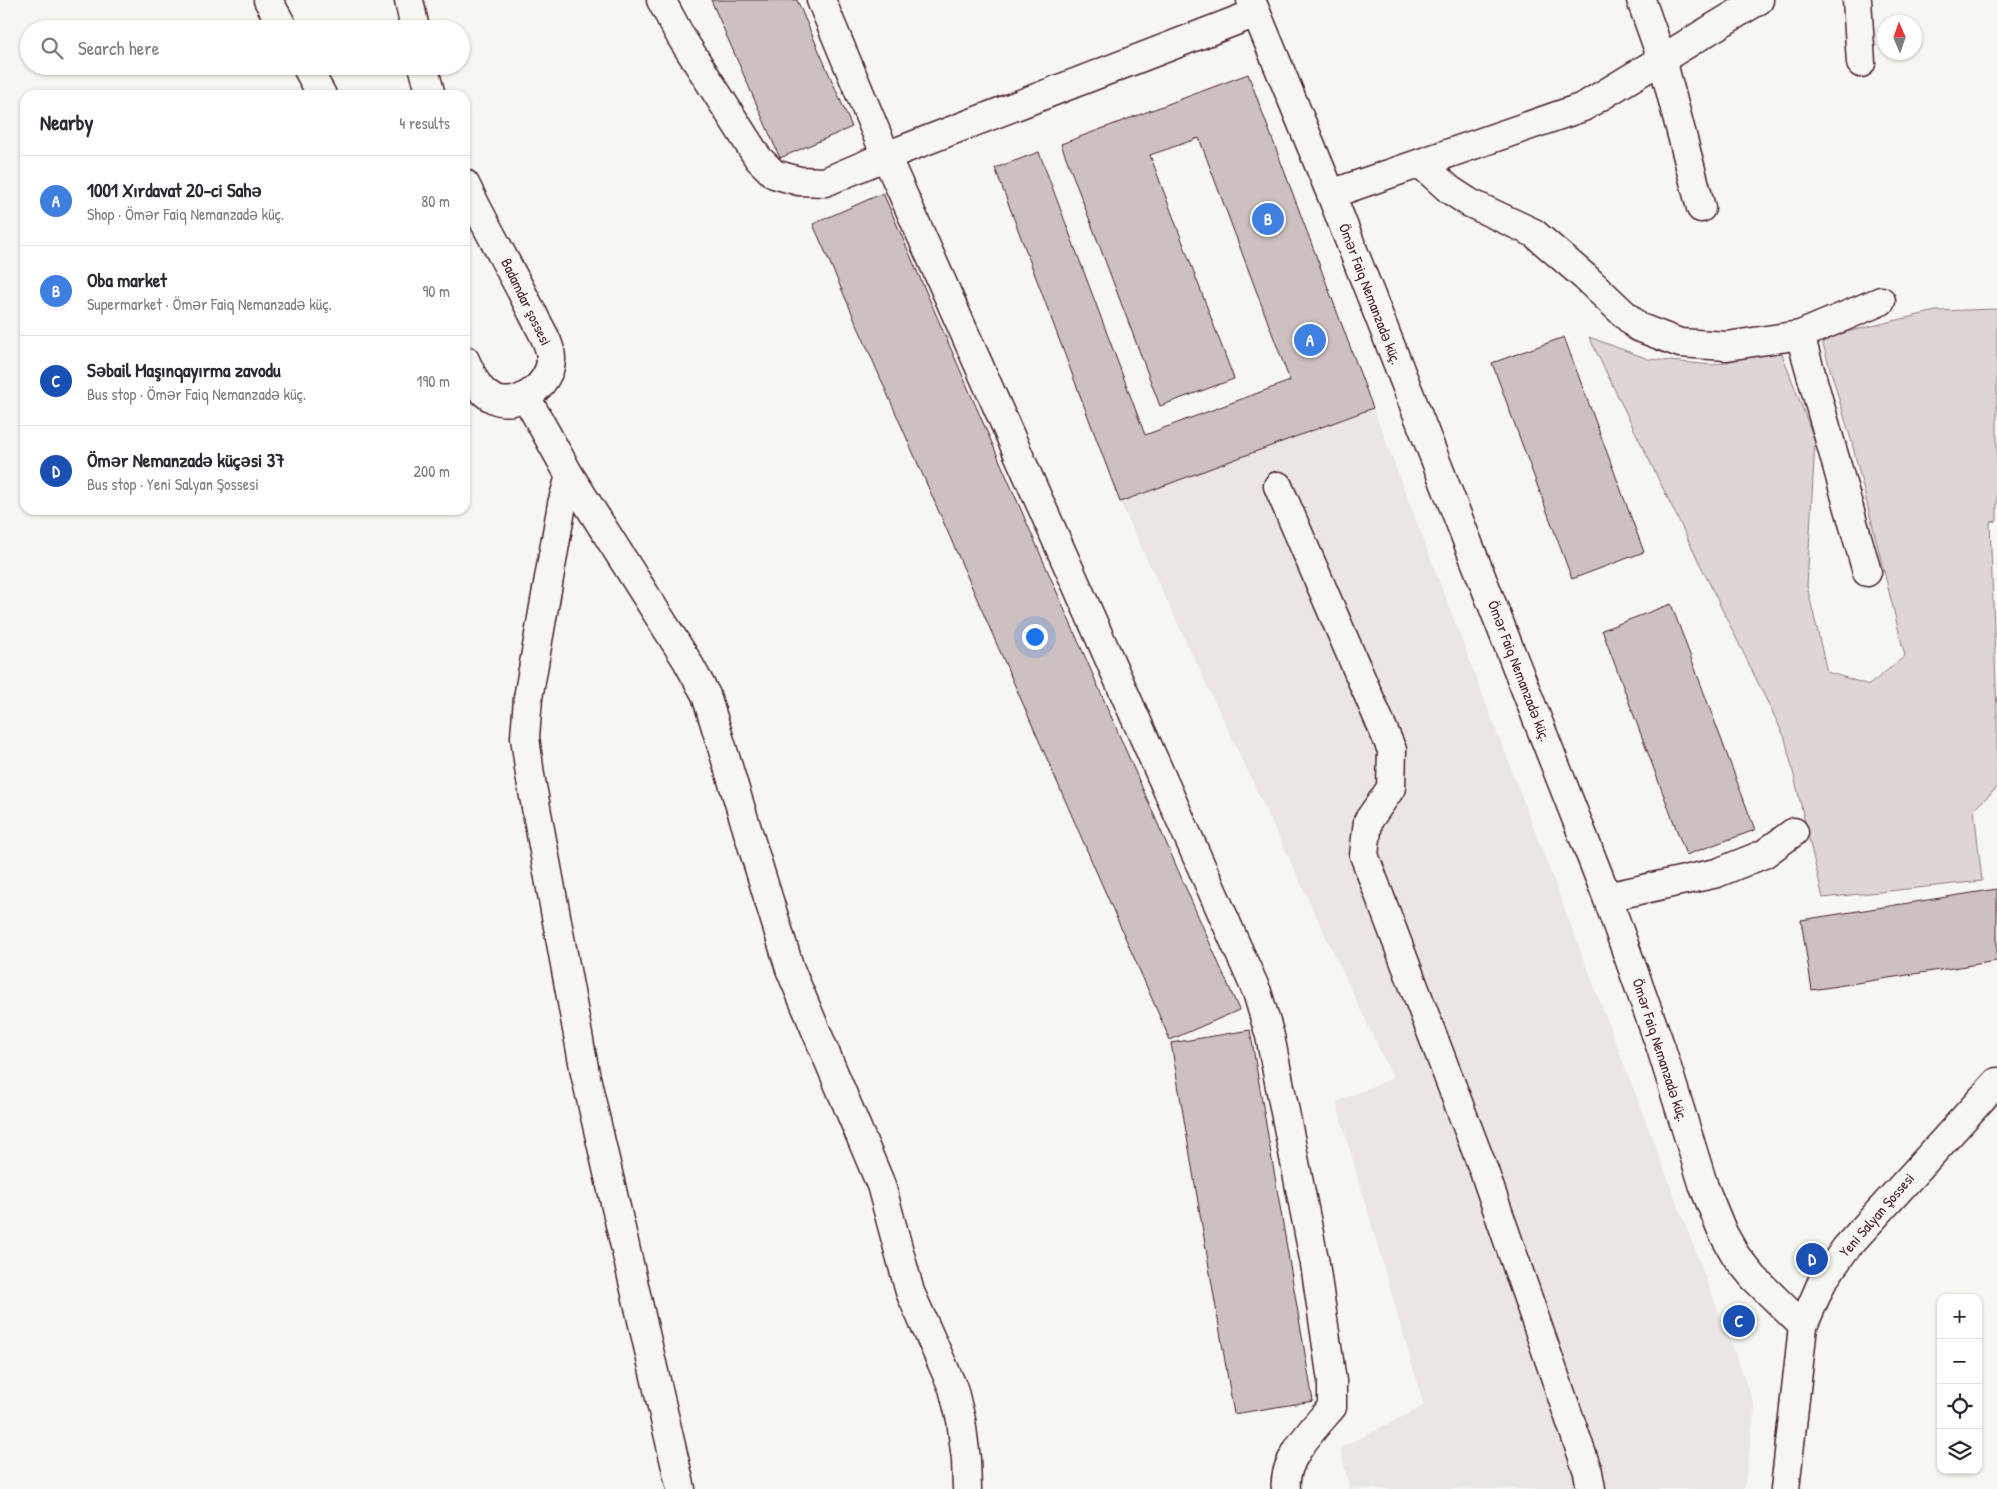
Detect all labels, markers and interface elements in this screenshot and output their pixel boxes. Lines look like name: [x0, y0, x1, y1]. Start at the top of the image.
north arrow: [1877, 15, 1922, 60]
search box: [20, 20, 470, 75]
icon: search: [38, 34, 66, 62]
text: Search here: [78, 35, 159, 61]
text: Nearby: [40, 108, 93, 137]
text: 4 results: [399, 112, 450, 134]
text: 1001 Xırdavat 20-ci Sahə: [87, 177, 262, 203]
text: A: [52, 190, 60, 212]
text: 80 m: [421, 190, 450, 212]
pin: B: [1252, 200, 1284, 238]
text: Shop · Ömər Faiq Nemanzadə küç.: [87, 203, 284, 225]
street label: Ömər Faiq Nemanzadə küç.: [1334, 220, 1407, 367]
street label: Badamdar şossesi: [496, 255, 557, 349]
text: Oba market: [87, 267, 167, 293]
text: B: [52, 280, 60, 302]
text: 90 m: [422, 280, 450, 302]
text: Supermarket · Ömər Faiq Nemanzadə küç.: [87, 293, 332, 315]
pin: A: [1294, 321, 1326, 359]
text: Səbail Maşınqayırma zavodu: [87, 357, 281, 383]
text: C: [52, 370, 60, 392]
text: 190 m: [417, 370, 450, 392]
text: Bus stop · Ömər Faiq Nemanzadə küç.: [87, 383, 306, 405]
text: Ömər Nemanzadə küçəsi 37: [87, 447, 285, 473]
text: D: [52, 460, 60, 482]
text: 200 m: [414, 460, 450, 482]
text: Bus stop · Yeni Salyan Şossesi: [87, 473, 259, 495]
street label: Ömər Faiq Nemanzadə küç.: [1483, 597, 1556, 744]
your location: [1022, 624, 1048, 650]
street label: Ömər Faiq Nemanzadə küç.: [1627, 976, 1694, 1124]
street label: Yeni Salyan Şossesi: [1834, 1168, 1919, 1261]
pin: D: [1796, 1240, 1828, 1278]
map controls: [1937, 1294, 1982, 1474]
button: +: [1937, 1294, 1982, 1339]
pin: C: [1723, 1302, 1755, 1340]
button: −: [1937, 1339, 1982, 1384]
button: locate: [1937, 1384, 1982, 1429]
button: layers: [1937, 1429, 1982, 1474]

